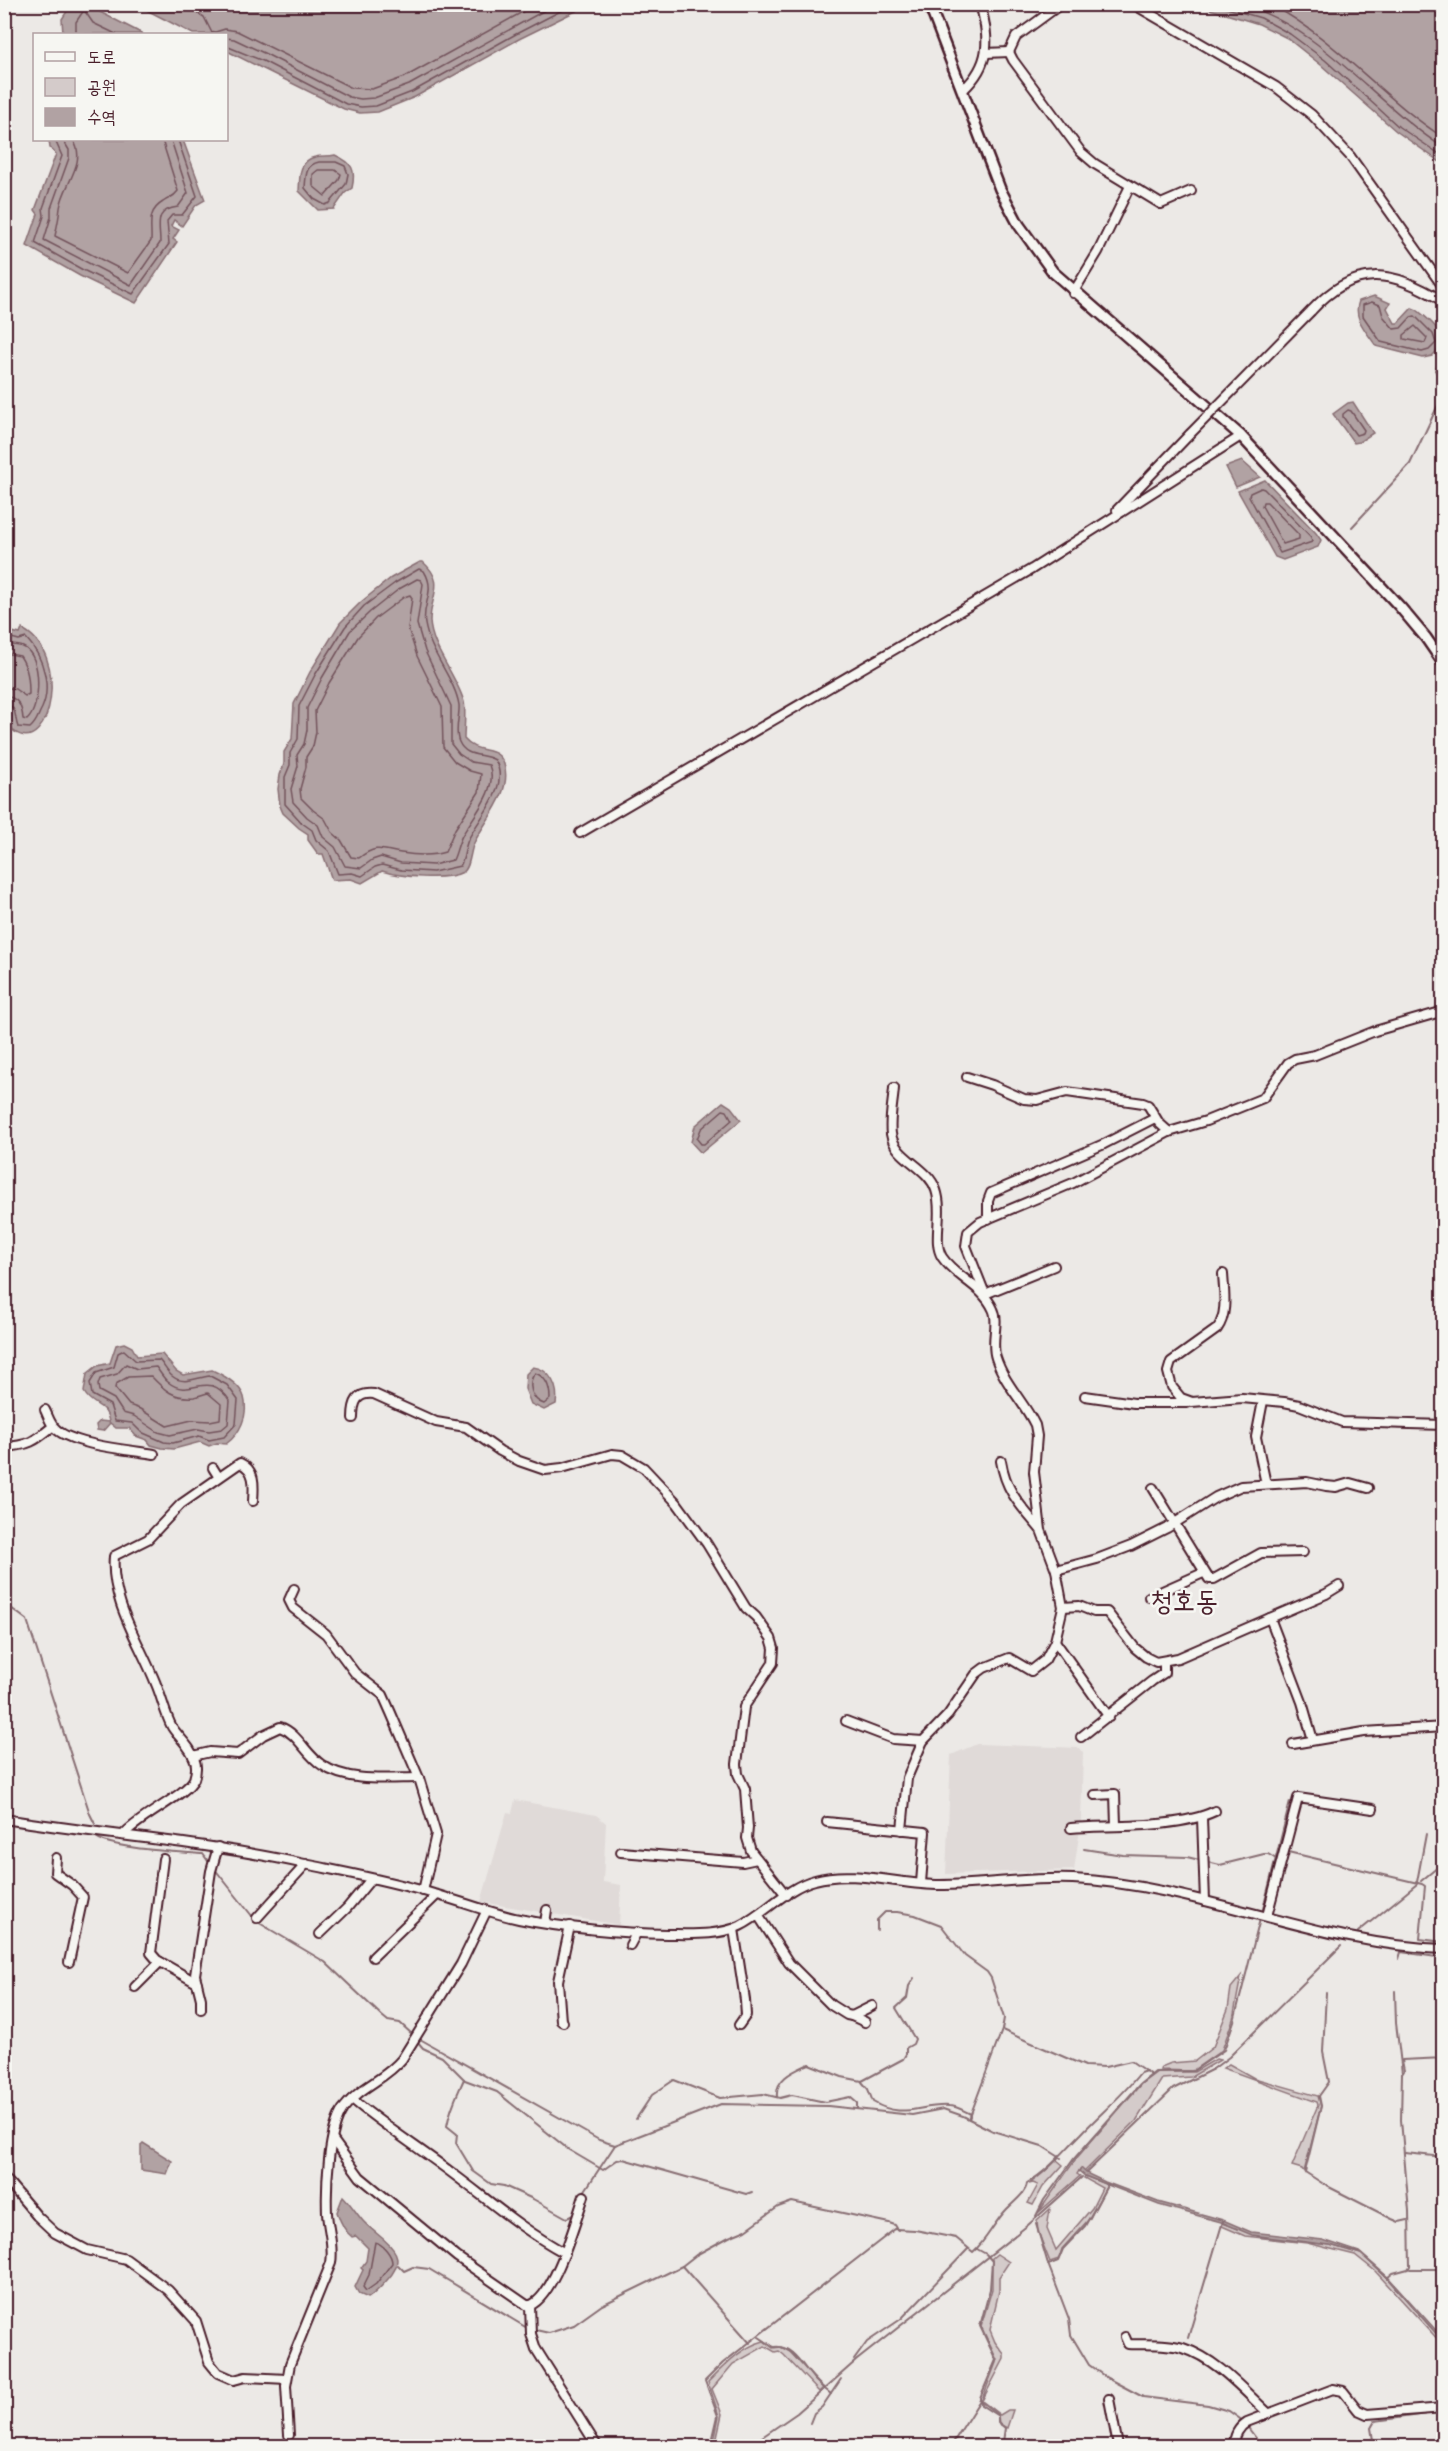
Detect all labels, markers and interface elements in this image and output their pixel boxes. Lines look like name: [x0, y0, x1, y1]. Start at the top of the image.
legend: [33, 33, 228, 141]
text: 도로: [87, 46, 116, 68]
text: 공원: [87, 76, 116, 98]
text: 수역: [87, 106, 116, 128]
district label: 청호동: [1150, 1583, 1218, 1618]

